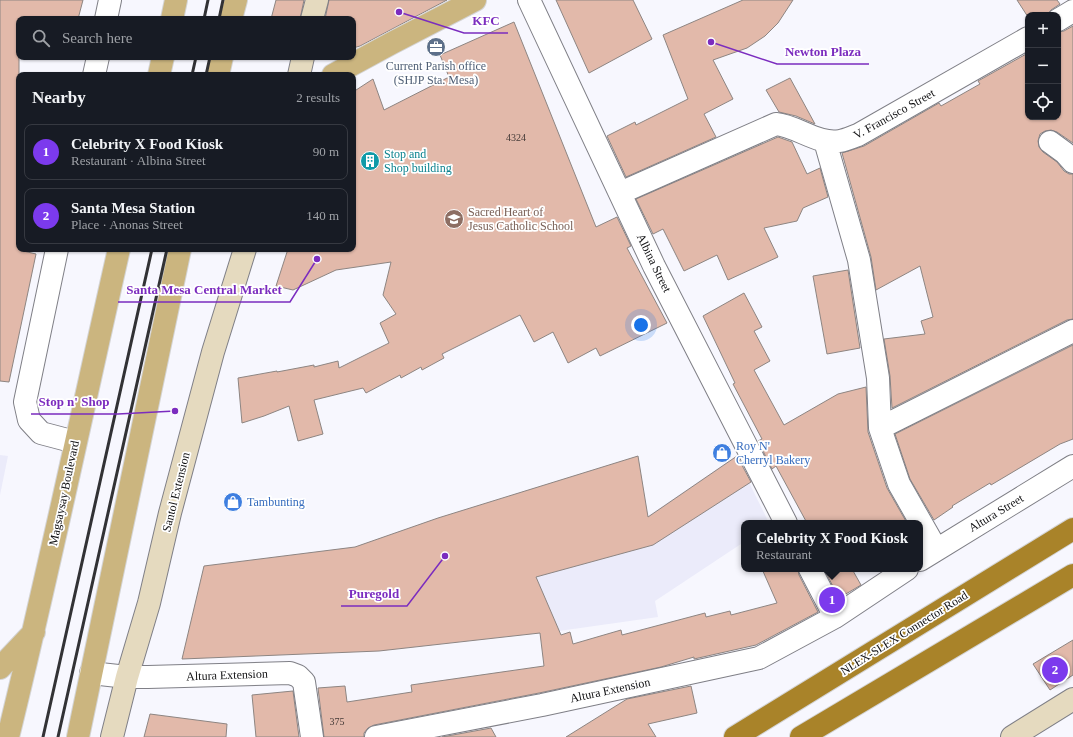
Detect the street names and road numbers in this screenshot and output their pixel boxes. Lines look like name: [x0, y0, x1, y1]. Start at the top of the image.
street label: V. Francisco Street: [851, 86, 938, 142]
street label: Albina Street: [634, 231, 675, 295]
street label: Magsaysay Boulevard: [46, 439, 82, 547]
street label: Santol Extension: [159, 451, 193, 533]
street label: Altura Street: [966, 491, 1027, 535]
street label: NLEX-SLEX Connector Road: [838, 588, 970, 678]
street label: Altura Extension: [186, 667, 268, 683]
street label: Altura Extension: [569, 675, 651, 705]

